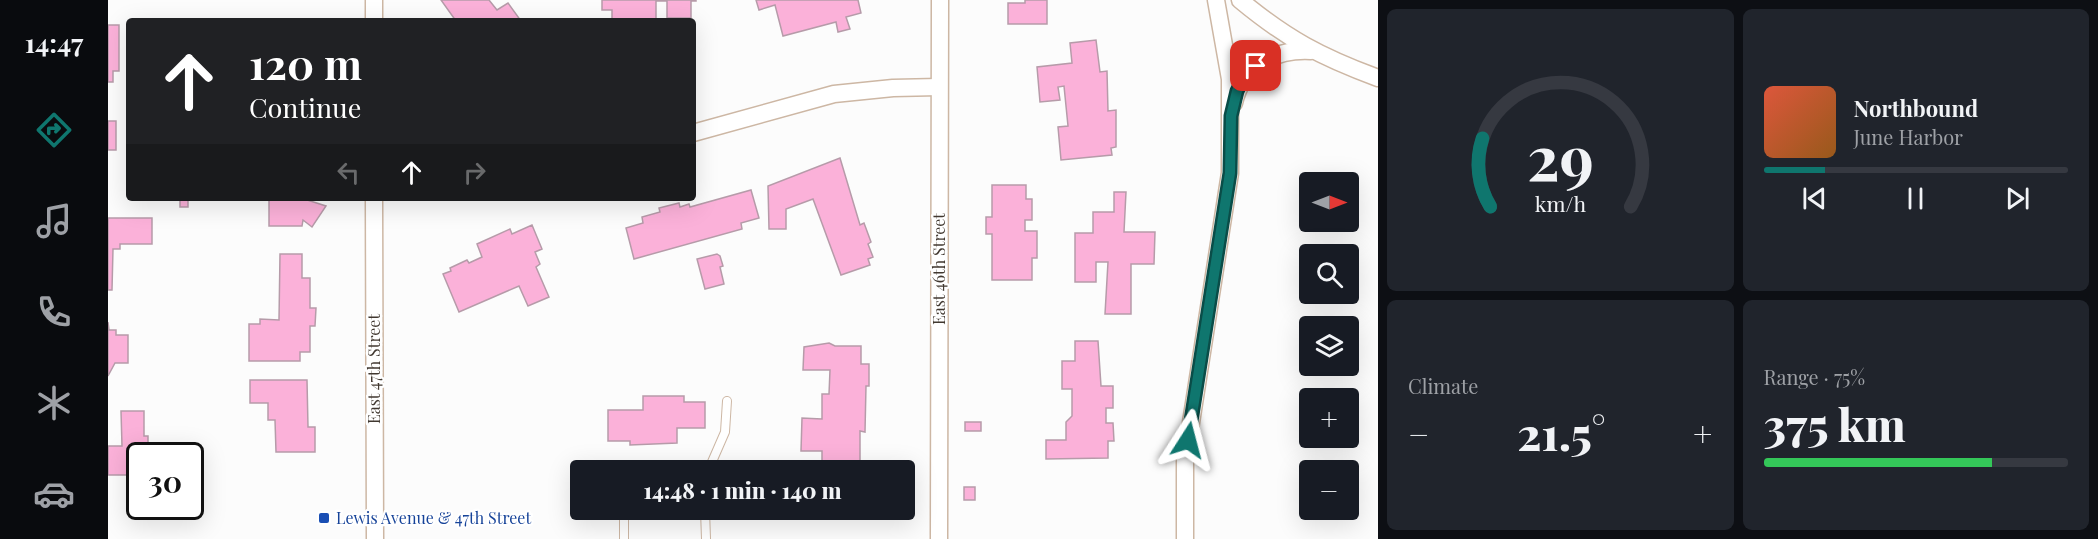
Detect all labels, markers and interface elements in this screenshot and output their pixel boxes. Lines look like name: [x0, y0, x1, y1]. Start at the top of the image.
text: 14:47: [25, 24, 83, 60]
text: 120 m: [249, 35, 362, 91]
pin: [1230, 40, 1281, 91]
icon: ahead: [150, 42, 228, 120]
icon: arrive: [1239, 49, 1272, 82]
text: Continue: [249, 89, 361, 125]
text: Northbound: [1854, 93, 1978, 123]
icon: directions: [33, 109, 75, 151]
text: 29: [1527, 113, 1594, 197]
text: June Harbor: [1854, 123, 1963, 150]
icon: left: [332, 156, 365, 189]
icon: ahead: [395, 156, 428, 189]
icon: right: [458, 156, 491, 189]
north arrow: [1299, 172, 1359, 232]
map controls: [1299, 172, 1359, 520]
icon: previous: [1798, 182, 1831, 215]
icon: pause: [1899, 182, 1932, 215]
icon: next: [2001, 182, 2034, 215]
text: km/h: [1535, 190, 1586, 218]
icon: music: [33, 200, 75, 242]
street label: East 46th Street: [928, 213, 949, 325]
button: search: [1299, 244, 1359, 304]
icon: phone: [33, 291, 75, 333]
street label: East 47th Street: [363, 314, 384, 424]
button: layers: [1299, 316, 1359, 376]
text: Range · 75%: [1764, 363, 1865, 390]
text: Climate: [1408, 372, 1478, 399]
icon: climate: [33, 382, 75, 424]
button: +: [1299, 388, 1359, 448]
text: 375 km: [1764, 393, 1906, 453]
text: 21.5°: [1517, 402, 1605, 462]
position arrow: [1156, 408, 1220, 472]
text: −: [1408, 411, 1429, 455]
text: +: [1693, 411, 1712, 455]
speed limit sign: 30: [126, 442, 204, 520]
button: −: [1299, 460, 1359, 520]
icon: car: [33, 473, 75, 515]
text: 14:48 · 1 min · 140 m: [643, 475, 842, 505]
place label: Lewis Avenue & 47th Street: [336, 507, 531, 528]
marker: Lewis Avenue & 47th Street: [317, 511, 331, 525]

